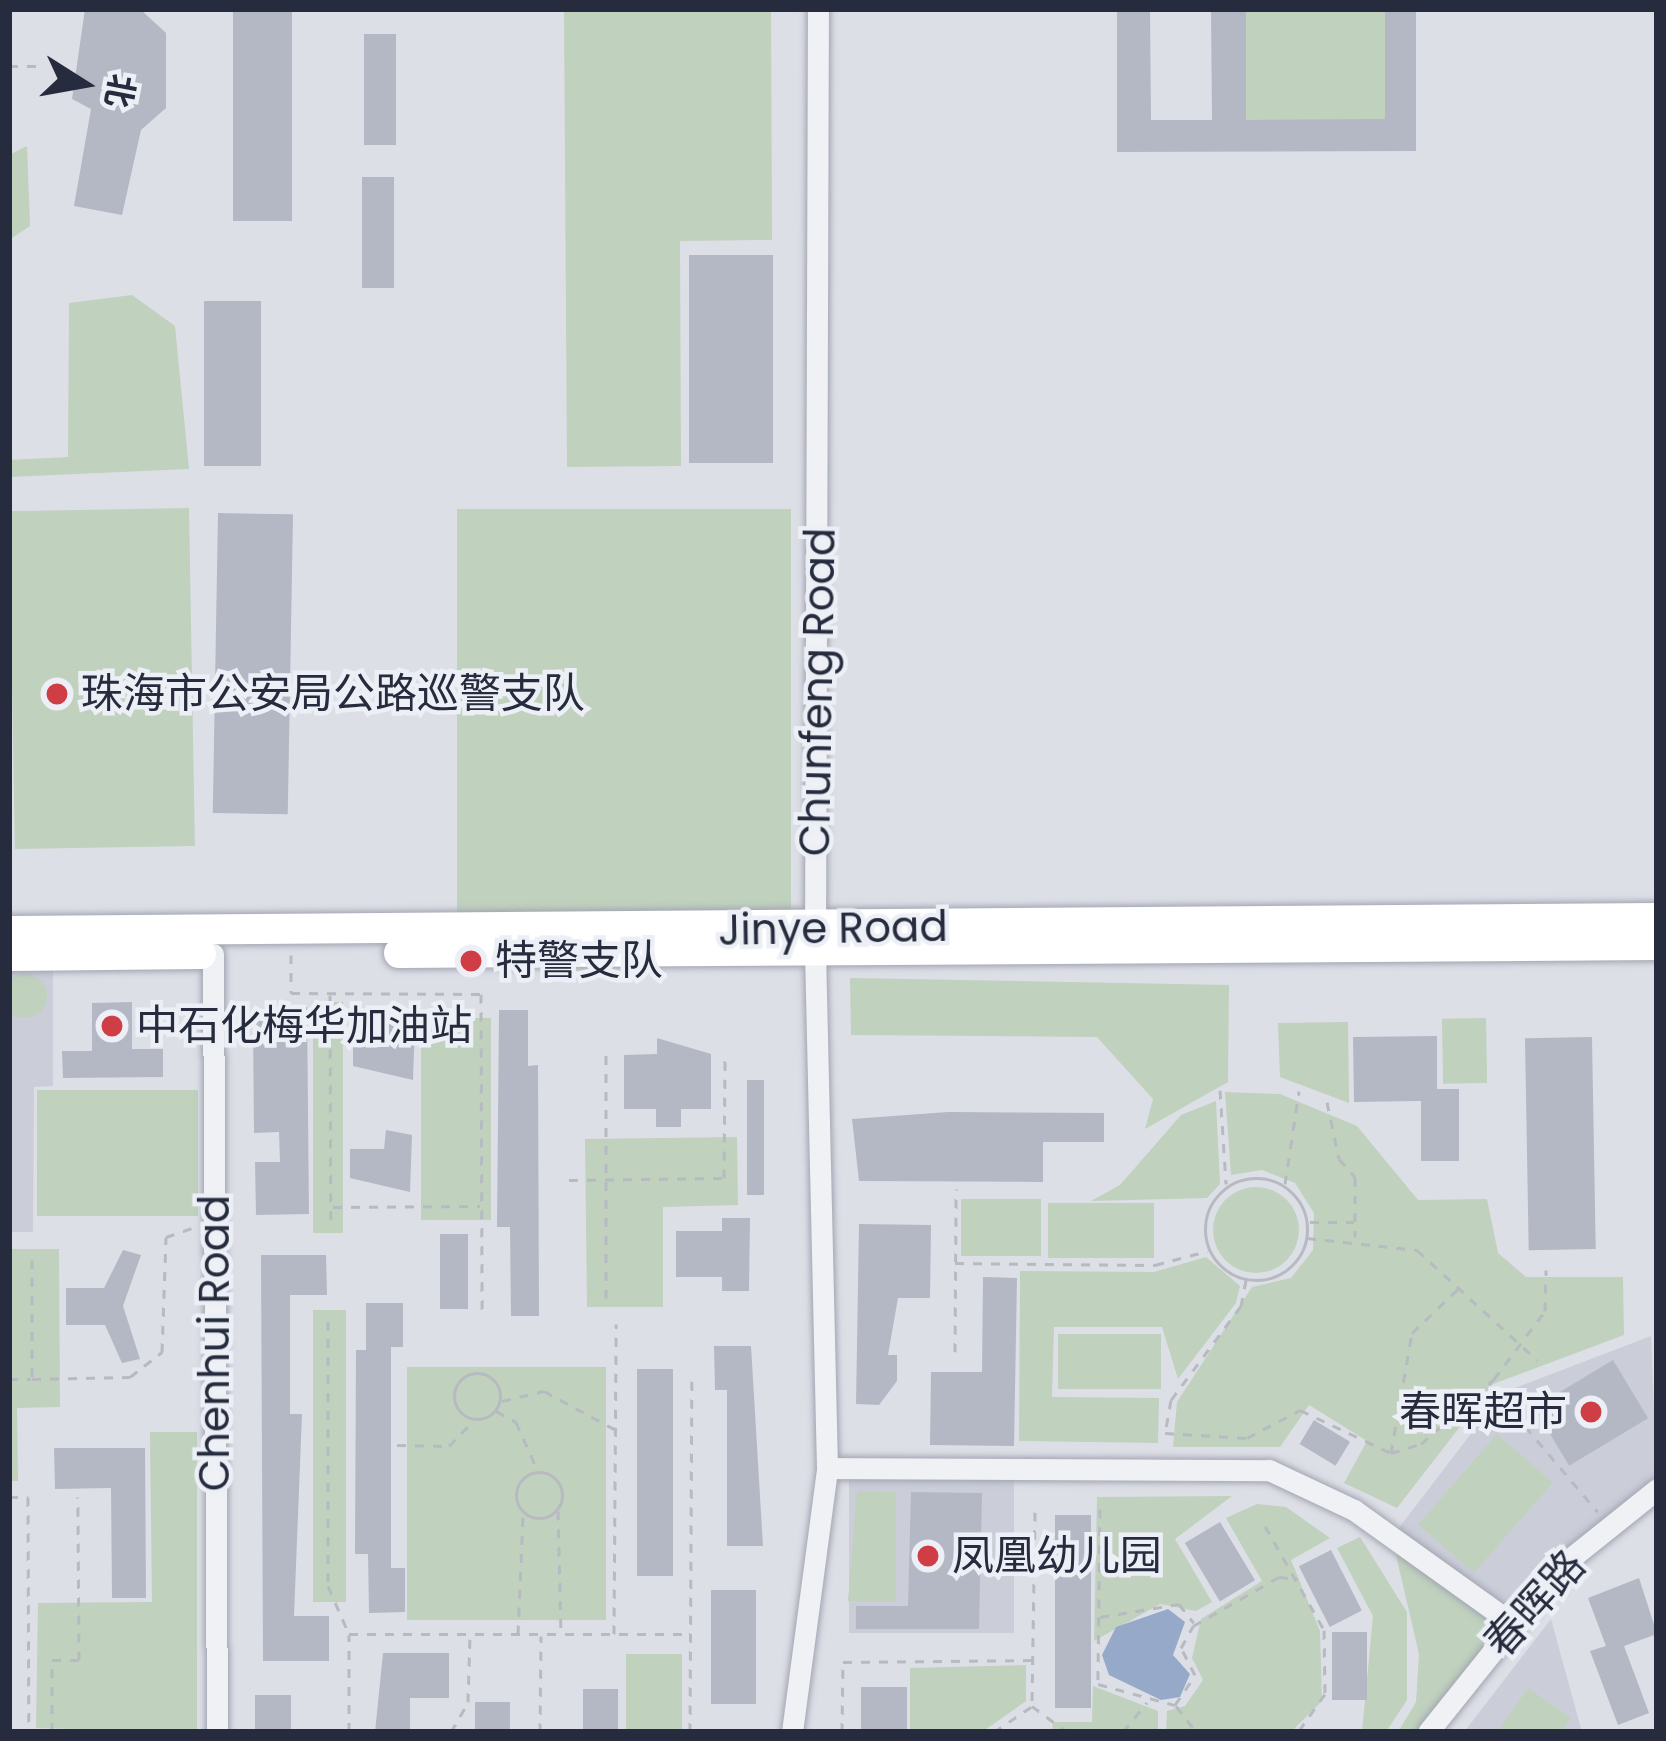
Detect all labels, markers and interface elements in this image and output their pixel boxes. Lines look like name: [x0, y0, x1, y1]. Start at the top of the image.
north arrow: [24, 24, 144, 144]
text: 北: [94, 70, 146, 112]
street label: Chunfeng Road: [790, 527, 846, 857]
place label: 珠海市公安局公路巡警支队: [81, 669, 585, 719]
marker: 珠海市公安局公路巡警支队: [44, 681, 70, 707]
street label: Jinye Road: [718, 902, 948, 956]
place label: 特警支队: [495, 936, 663, 986]
marker: 特警支队: [458, 948, 484, 974]
place label: 中石化梅华加油站: [136, 1001, 472, 1051]
marker: 中石化梅华加油站: [99, 1013, 125, 1039]
street label: Chenhui Road: [190, 1195, 240, 1491]
place label: 春晖超市: [1399, 1387, 1567, 1437]
marker: 春晖超市: [1578, 1399, 1604, 1425]
place label: 凤凰幼儿园: [952, 1531, 1162, 1581]
street label: 春晖路: [1474, 1540, 1596, 1668]
marker: 凤凰幼儿园: [915, 1543, 941, 1569]

